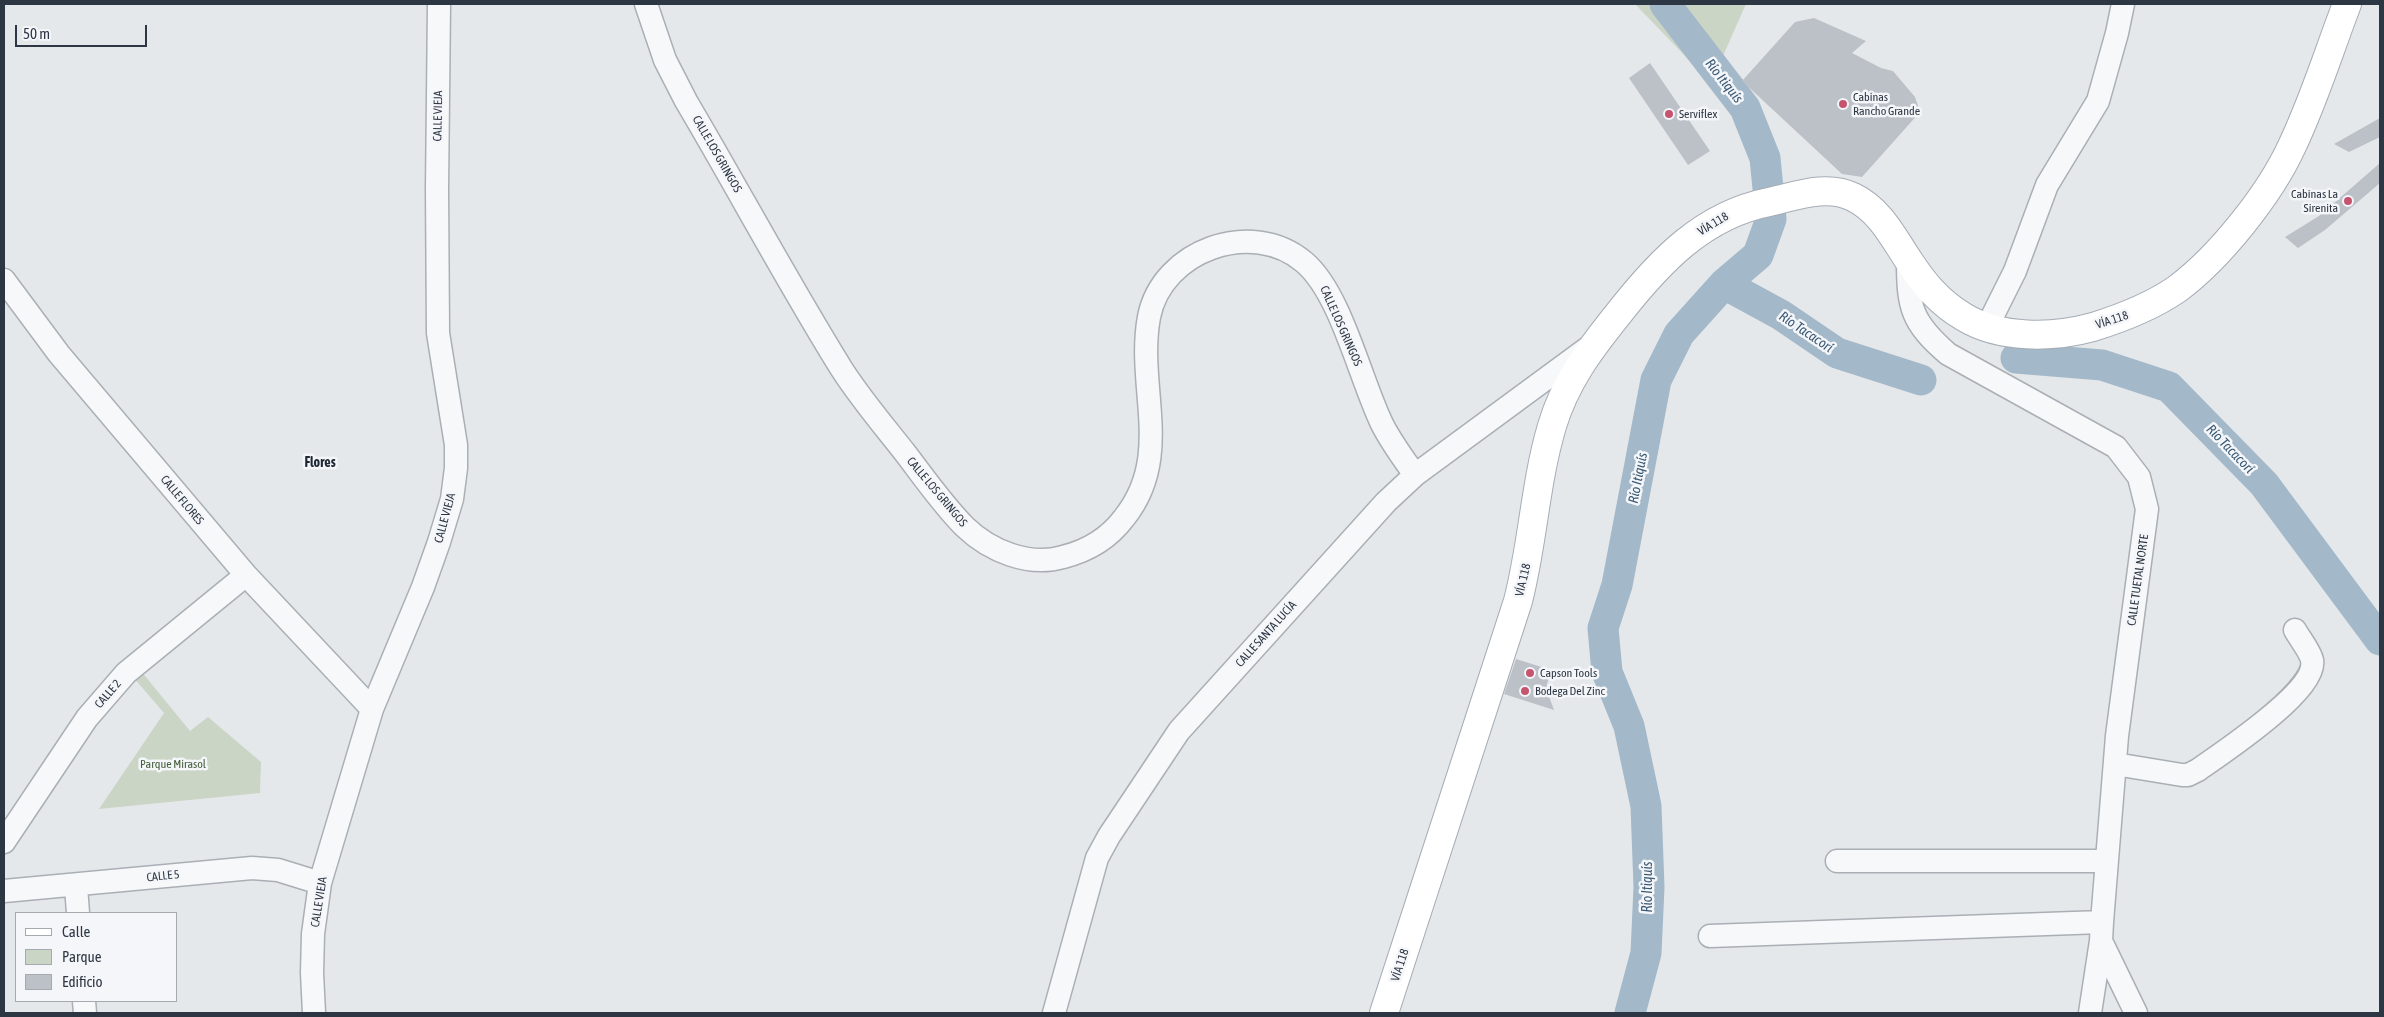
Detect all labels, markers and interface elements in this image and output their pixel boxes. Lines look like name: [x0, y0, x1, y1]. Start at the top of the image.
scale bar: [18, 15, 150, 47]
text: 50 m: [23, 25, 50, 42]
water label: Río Itiquís: [1702, 56, 1746, 106]
street label: CALLE VIEJA: [430, 90, 446, 142]
place label: Cabinas Rancho Grande: [1853, 90, 1920, 118]
marker: Cabinas Rancho Grande: [1837, 98, 1849, 110]
place label: Serviflex: [1679, 107, 1717, 121]
marker: Serviflex: [1663, 108, 1675, 120]
street label: CALLE LOS GRINGOS: [689, 113, 745, 195]
place label: Cabinas La Sirenita: [2291, 187, 2338, 215]
marker: Cabinas La Sirenita: [2342, 195, 2354, 207]
street label: VÍA 118: [1695, 209, 1731, 239]
street label: CALLE LOS GRINGOS: [1317, 284, 1365, 368]
water label: Río Tacacorí: [1776, 308, 1836, 356]
street label: VÍA 118: [2094, 308, 2130, 332]
water label: Río Tacacorí: [2203, 421, 2257, 477]
water label: Río Itiquís: [1625, 451, 1651, 505]
street label: CALLE LOS GRINGOS: [904, 454, 970, 530]
district label: Flores: [304, 455, 336, 471]
street label: CALLE FLORES: [157, 472, 207, 528]
street label: CALLE VIEJA: [431, 491, 459, 545]
street label: CALLE TUETAL NORTE: [2124, 533, 2152, 627]
street label: VÍA 118: [1512, 562, 1534, 598]
street label: CALLE SANTA LUCÍA: [1233, 598, 1299, 670]
place label: Capson Tools: [1540, 666, 1597, 680]
marker: Capson Tools: [1524, 667, 1536, 679]
street label: CALLE 2: [92, 677, 124, 711]
place label: Bodega Del Zinc: [1535, 684, 1605, 698]
marker: Bodega Del Zinc: [1519, 685, 1531, 697]
park label: Parque Mirasol: [140, 757, 206, 771]
water label: Río Itiquís: [1640, 861, 1656, 913]
street label: CALLE 5: [146, 867, 180, 885]
street label: CALLE VIEJA: [308, 876, 330, 928]
legend: [15, 912, 178, 1002]
text: Calle: [62, 923, 90, 940]
street label: VÍA 118: [1388, 947, 1412, 983]
text: Parque: [62, 948, 102, 965]
text: Edificio: [62, 973, 103, 990]

